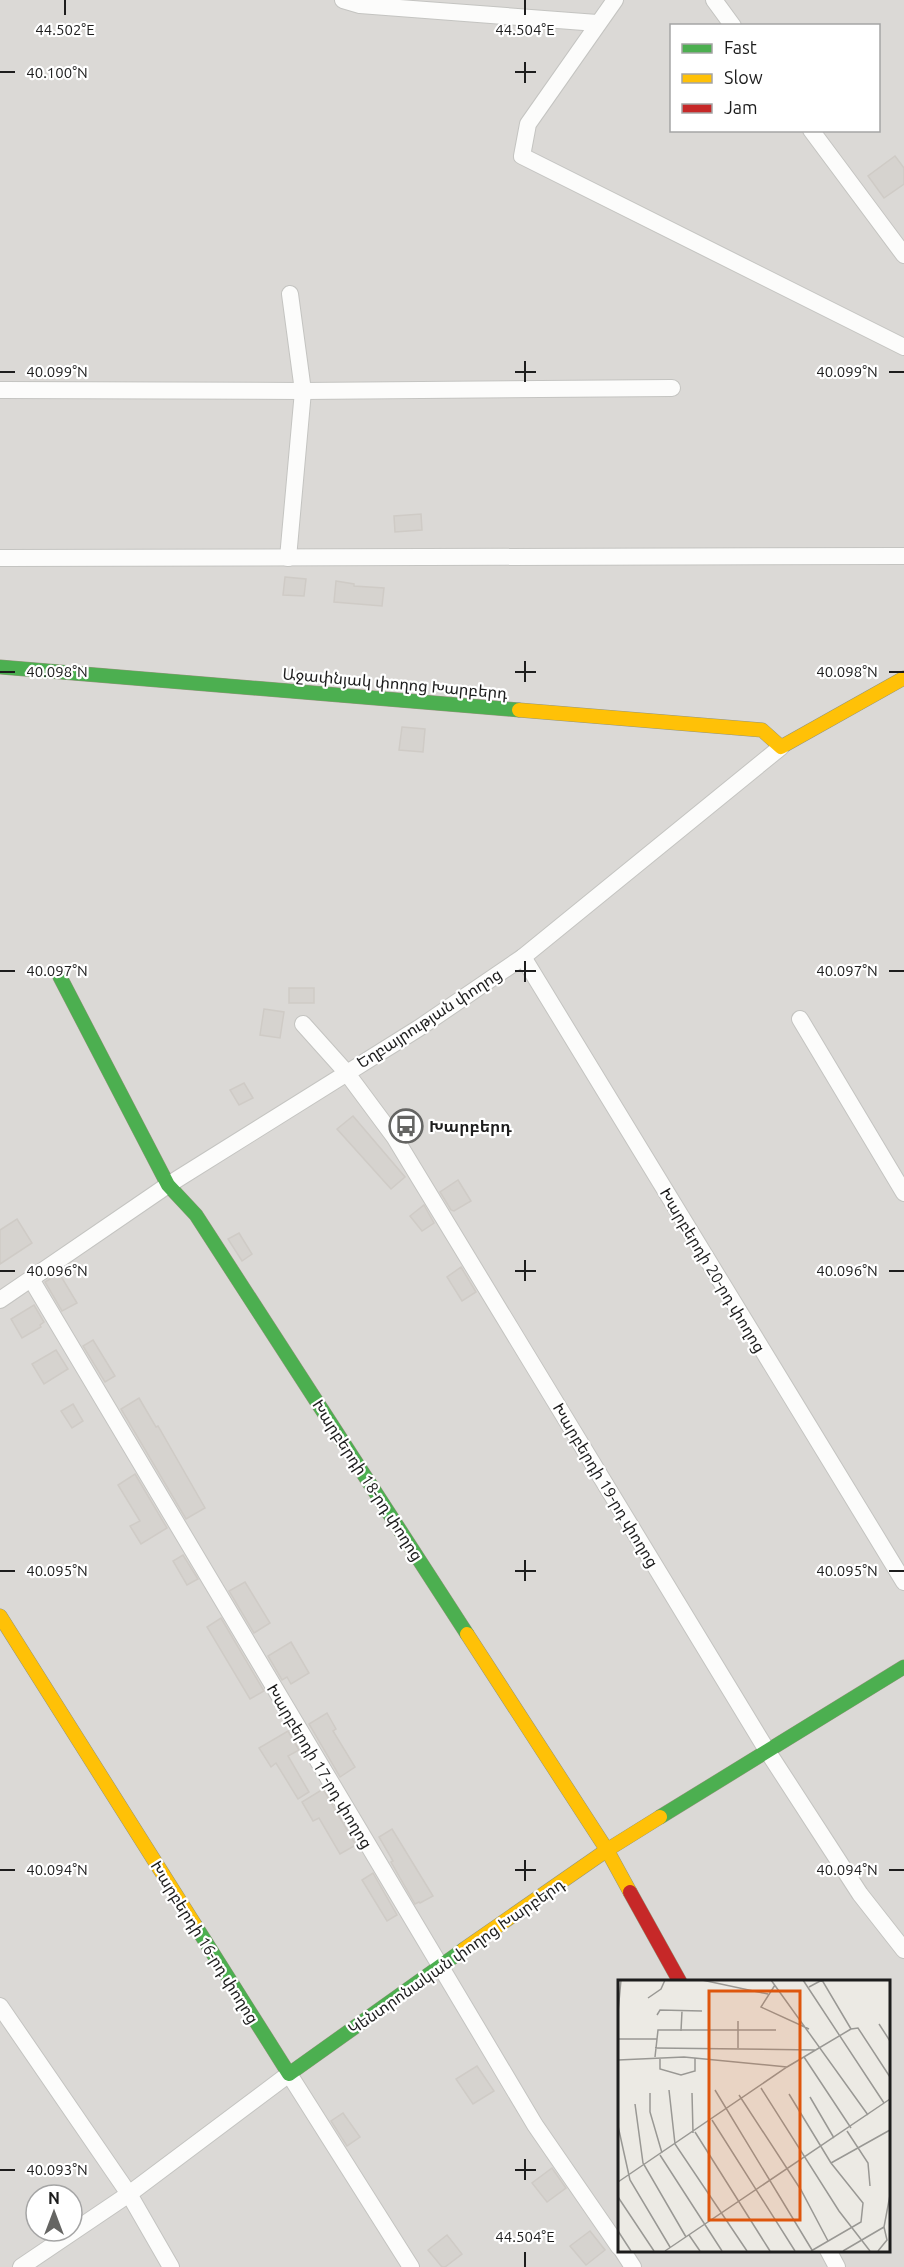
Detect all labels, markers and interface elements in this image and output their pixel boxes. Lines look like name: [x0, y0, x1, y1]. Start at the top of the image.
text: 44.502°E: [35, 21, 95, 38]
text: 44.504°E: [495, 21, 555, 38]
legend: [670, 24, 880, 132]
text: Fast: [724, 37, 757, 57]
text: 40.100°N: [26, 64, 88, 81]
text: Slow: [724, 67, 763, 87]
text: Jam: [724, 97, 758, 117]
text: 40.099°N: [26, 363, 88, 380]
text: 40.099°N: [816, 363, 878, 380]
text: 40.098°N: [26, 663, 88, 680]
text: 40.098°N: [816, 663, 878, 680]
street label: Աջափնյակ փողոց Խարբերդ: [282, 664, 509, 703]
text: 40.097°N: [26, 962, 88, 979]
text: 40.097°N: [816, 962, 878, 979]
street label: Եղբայրության փողոց: [353, 965, 505, 1072]
bus stop icon: Խարբերդ: [388, 1108, 424, 1144]
place label: Խարբերդ: [429, 1117, 512, 1136]
street label: Խարբերդի 20-րդ փողոց: [656, 1185, 769, 1356]
text: 40.096°N: [26, 1262, 88, 1279]
text: 40.096°N: [816, 1262, 878, 1279]
street label: Խարբերդի 18-րդ փողոց: [308, 1396, 427, 1564]
street label: Խարբերդի 19-րդ փողոց: [549, 1400, 662, 1571]
text: 40.095°N: [26, 1562, 88, 1579]
text: 40.095°N: [816, 1562, 878, 1579]
street label: Խարբերդի 17-րդ փողոց: [263, 1681, 376, 1852]
street label: Խարբերդի 16-րդ փողոց: [147, 1857, 263, 2027]
text: 40.094°N: [26, 1861, 88, 1878]
text: 40.094°N: [816, 1861, 878, 1878]
street label: Կենտրոնական փողոց Խարբերդ: [345, 1874, 568, 2038]
inset map: [618, 1980, 889, 2252]
text: 40.093°N: [26, 2161, 88, 2178]
north arrow: [24, 2183, 84, 2243]
text: N: [48, 2189, 60, 2207]
text: 44.504°E: [495, 2228, 555, 2245]

